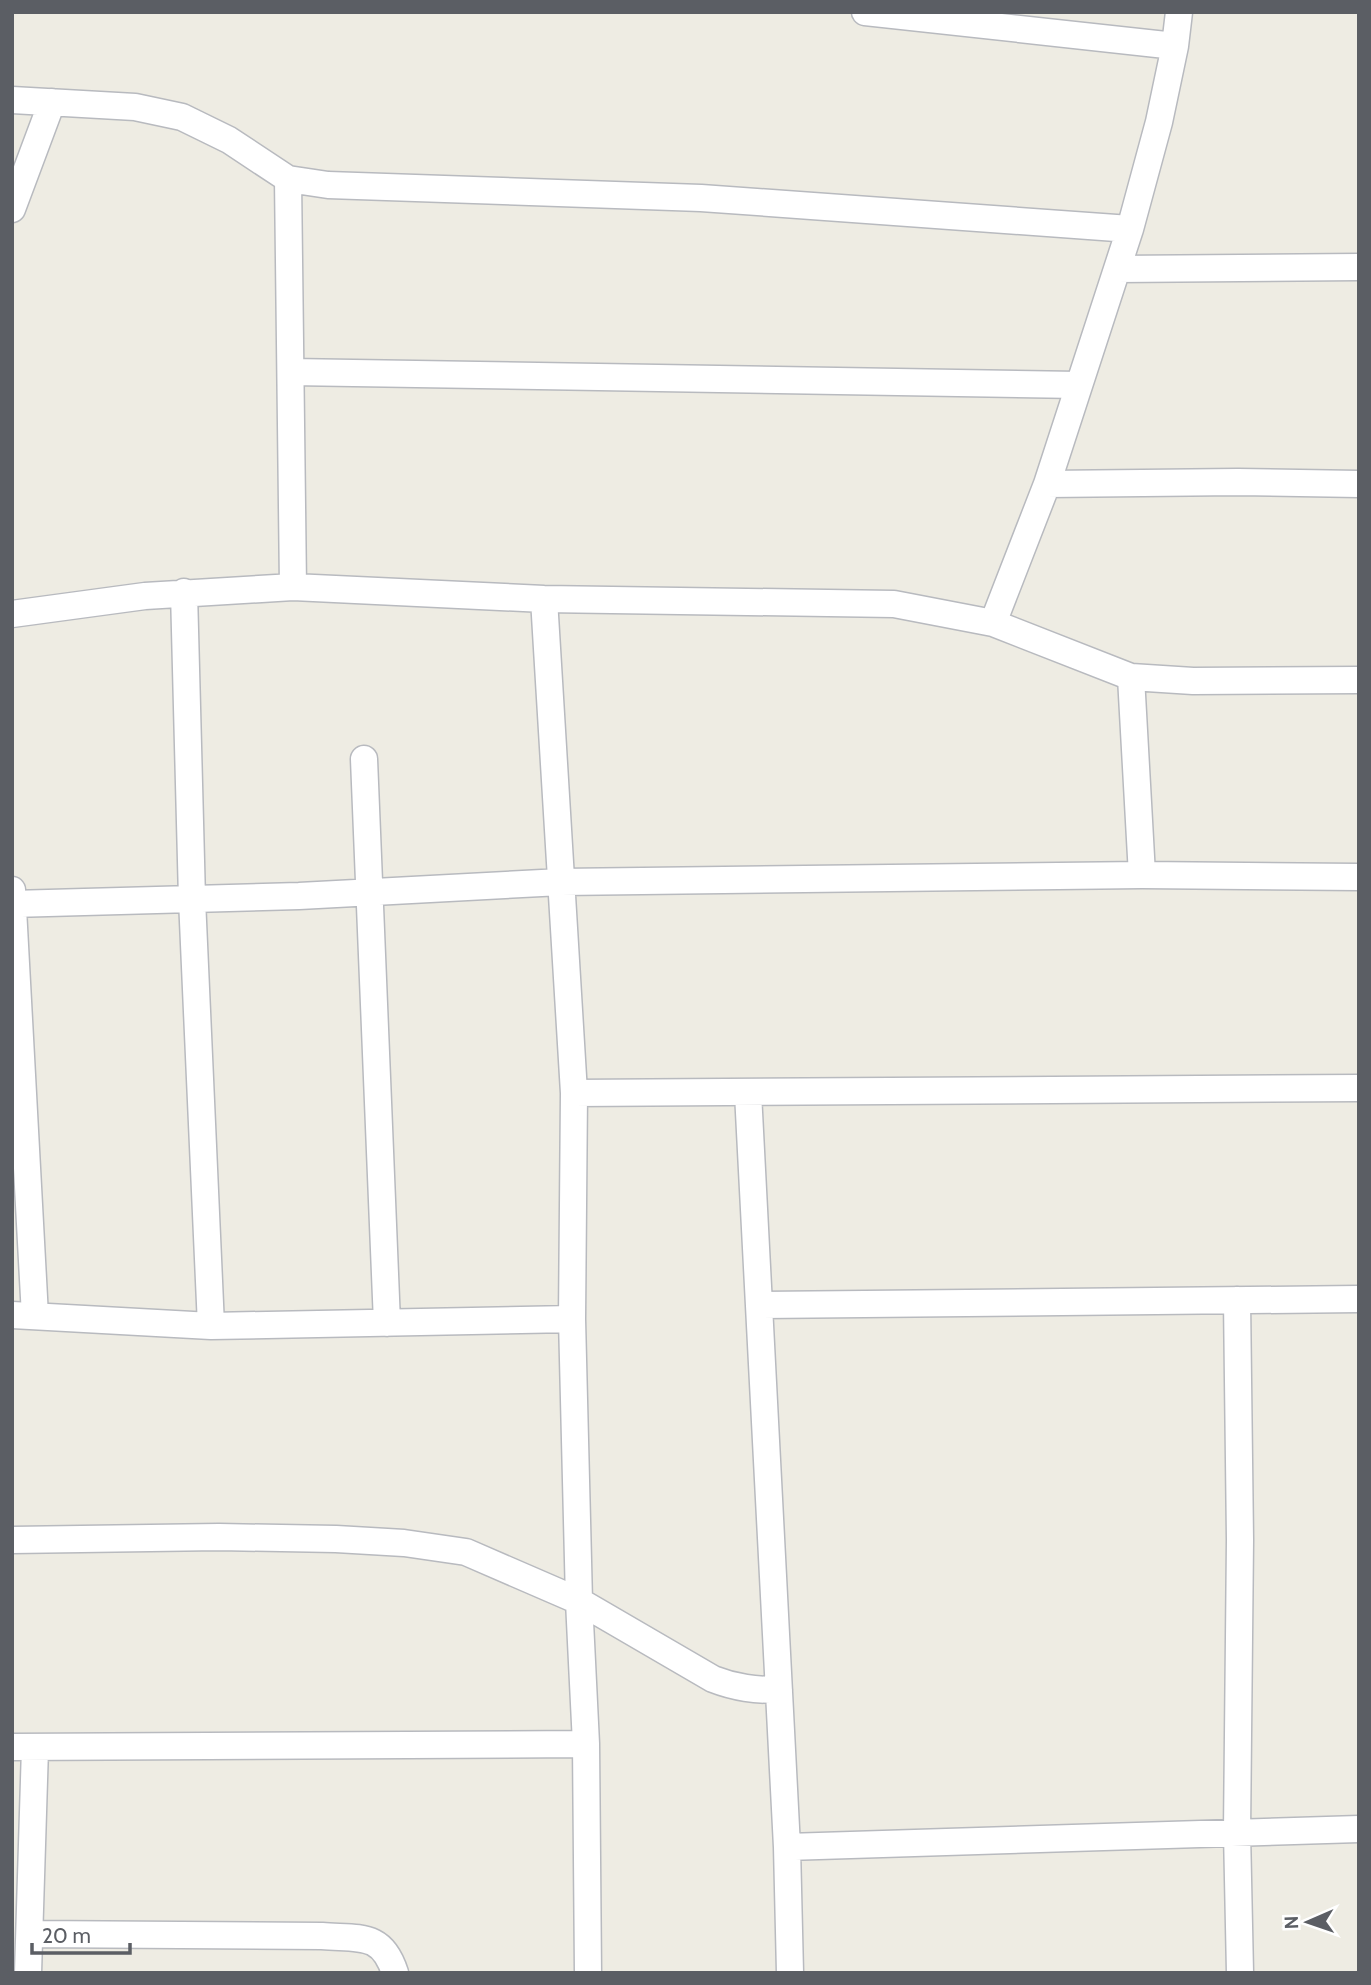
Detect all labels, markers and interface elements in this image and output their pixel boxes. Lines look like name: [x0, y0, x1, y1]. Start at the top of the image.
north arrow: [1273, 1887, 1343, 1957]
scale bar: [32, 1912, 130, 1956]
text: N: [1280, 1915, 1303, 1930]
text: 20 m: [42, 1923, 91, 1948]

